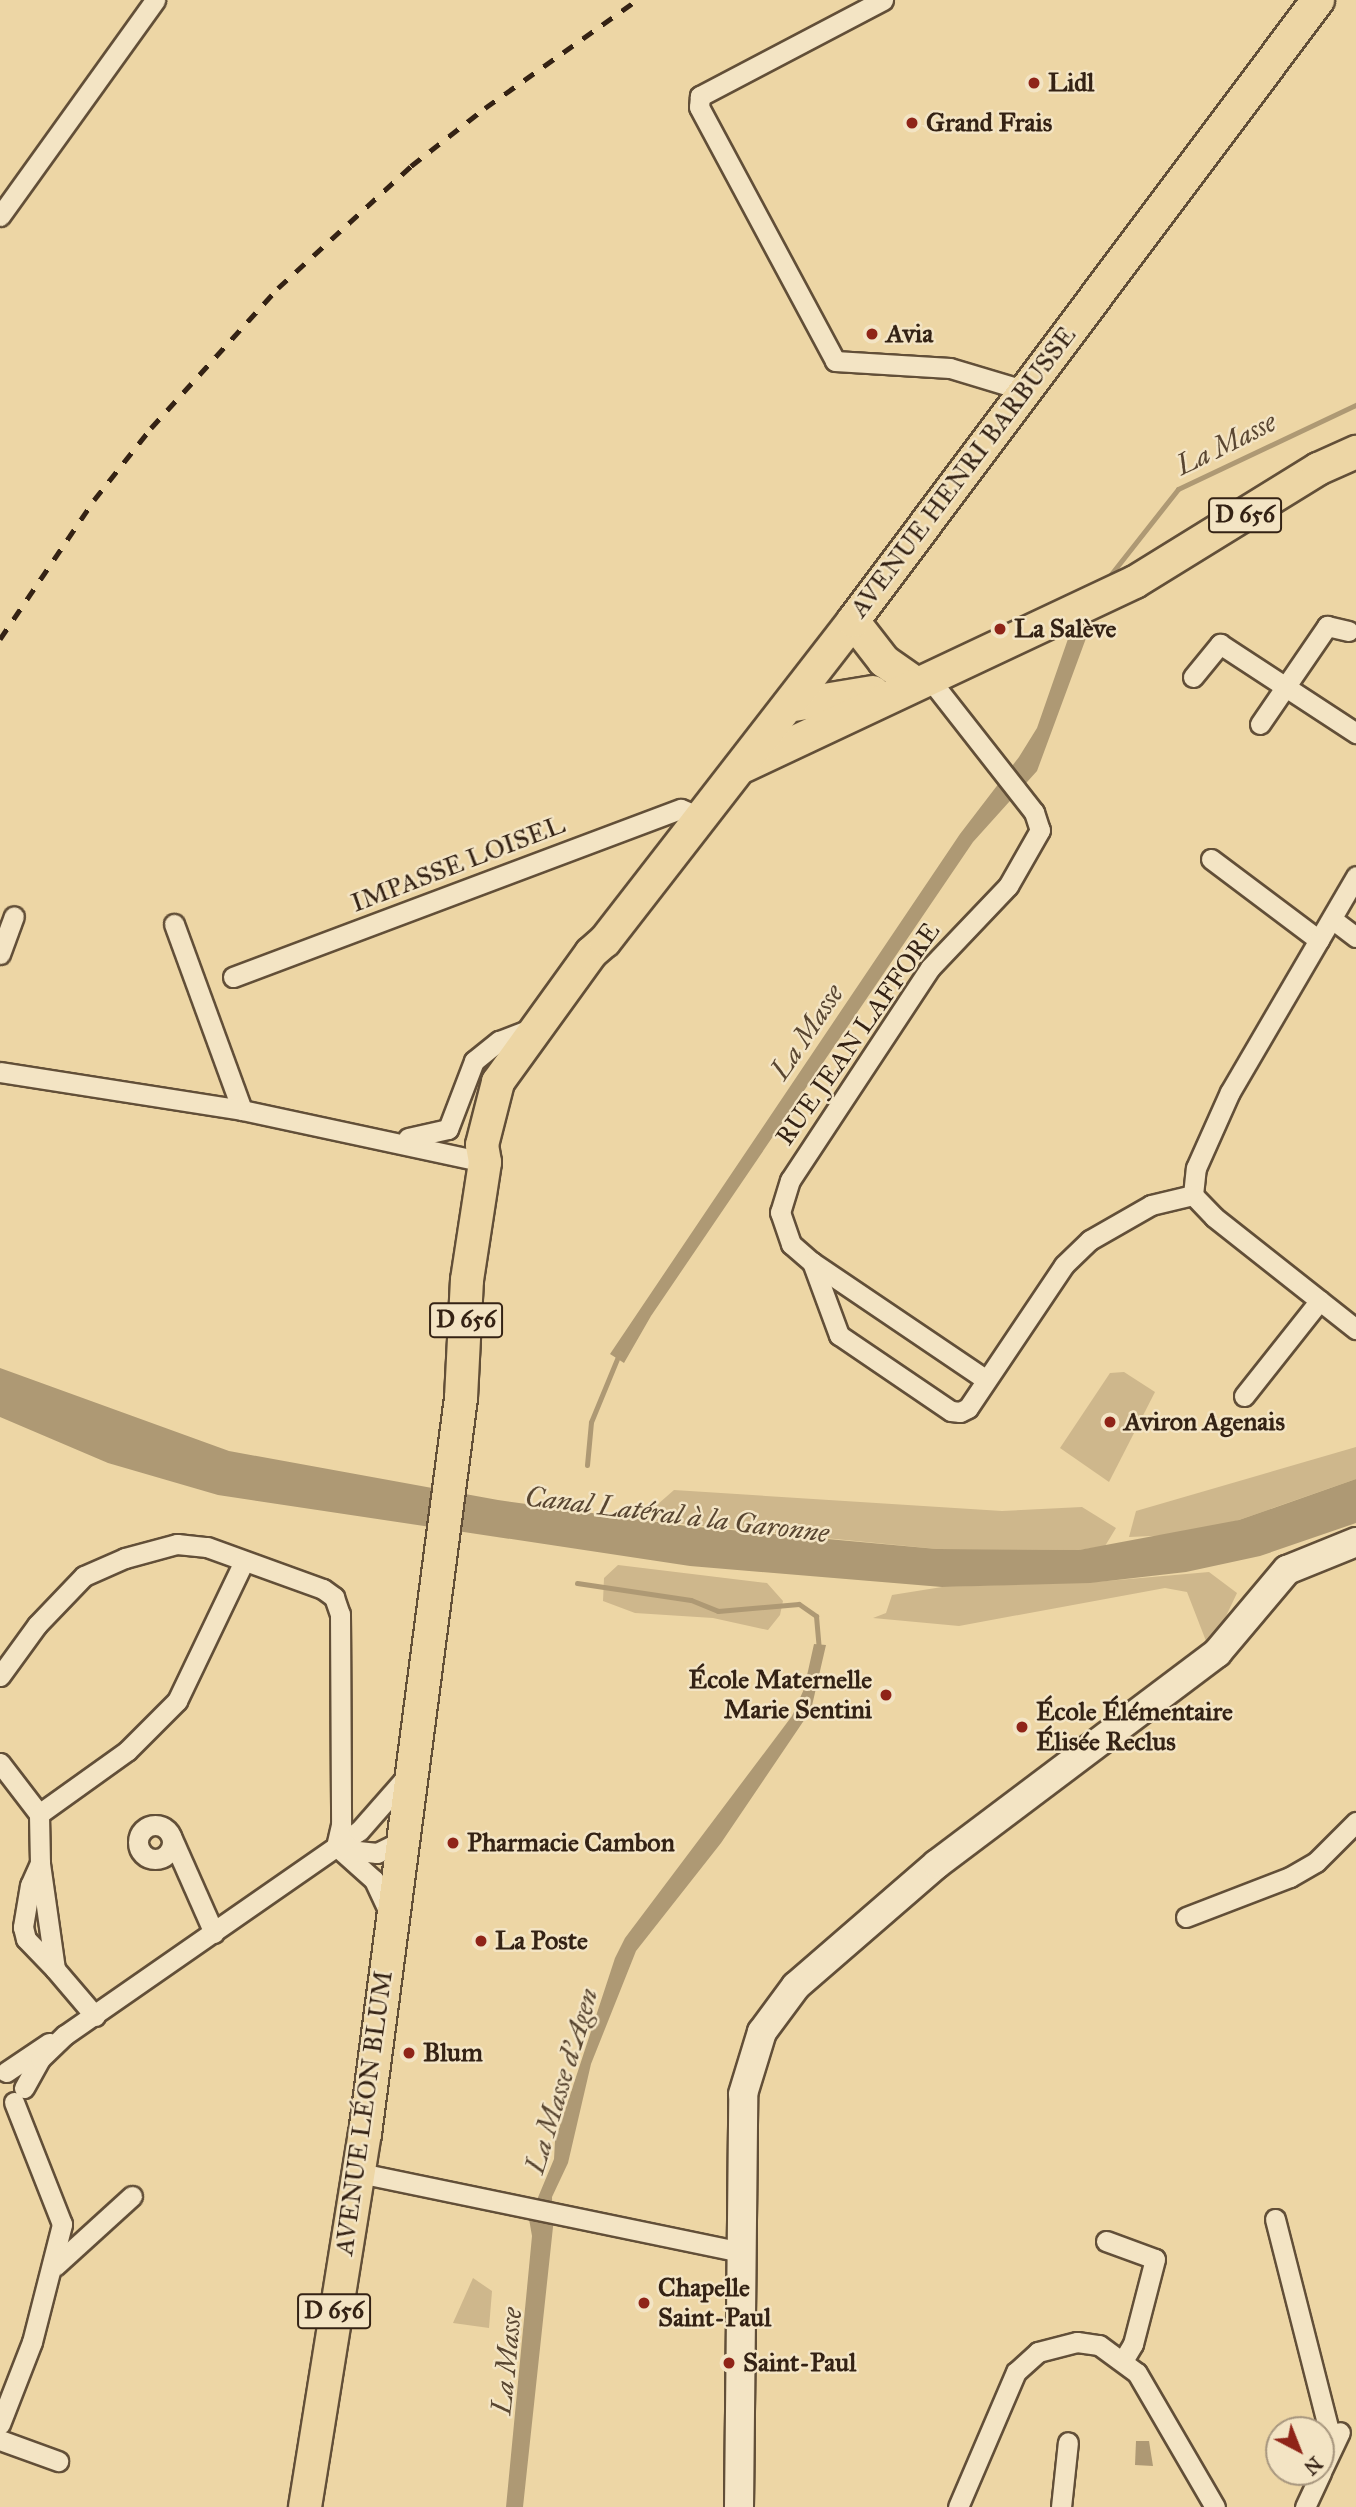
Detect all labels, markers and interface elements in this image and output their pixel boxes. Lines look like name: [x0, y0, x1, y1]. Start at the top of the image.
place label: Lidl: [1048, 67, 1094, 99]
marker: Lidl: [1026, 75, 1042, 91]
place label: Grand Frais: [926, 107, 1052, 139]
marker: Grand Frais: [904, 115, 920, 131]
place label: Avia: [886, 318, 933, 350]
street label: AVENUE HENRI BARBUSSE: [843, 320, 1083, 624]
marker: Avia: [864, 326, 880, 342]
water label: La Masse: [1170, 405, 1282, 483]
road number: D 656: [1206, 494, 1284, 536]
place label: La Salève: [1014, 613, 1116, 645]
marker: La Salève: [992, 621, 1008, 637]
street label: IMPASSE LOISEL: [347, 809, 569, 919]
street label: RUE JEAN LAFFORE: [769, 917, 947, 1151]
water label: La Masse: [763, 978, 851, 1086]
road number: D 656: [428, 1300, 504, 1340]
place label: Aviron Agenais: [1124, 1406, 1285, 1438]
marker: Aviron Agenais: [1102, 1414, 1118, 1430]
water label: Canal Latéral à la Garonne: [523, 1480, 831, 1550]
place label: École Maternelle Marie Sentini: [689, 1664, 872, 1726]
marker: École Maternelle Marie Sentini: [878, 1687, 894, 1703]
place label: École Élémentaire Élisée Reclus: [1036, 1696, 1233, 1758]
marker: École Élémentaire Élisée Reclus: [1014, 1719, 1030, 1735]
place label: Pharmacie Cambon: [467, 1827, 675, 1859]
marker: Pharmacie Cambon: [445, 1835, 461, 1851]
place label: La Poste: [495, 1925, 588, 1957]
marker: La Poste: [473, 1933, 489, 1949]
street label: AVENUE LÉON BLUM: [329, 1969, 399, 2257]
water label: La Masse d'Agen: [518, 1985, 606, 2177]
place label: Blum: [423, 2037, 483, 2069]
marker: Blum: [401, 2045, 417, 2061]
place label: Chapelle Saint-Paul: [658, 2272, 771, 2334]
road number: D 656: [296, 2290, 372, 2332]
marker: Chapelle Saint-Paul: [636, 2295, 652, 2311]
water label: La Masse: [485, 2306, 529, 2416]
place label: Saint-Paul: [743, 2347, 856, 2379]
marker: Saint-Paul: [721, 2355, 737, 2371]
north arrow: [1265, 2416, 1335, 2486]
text: N: [1299, 2452, 1327, 2479]

